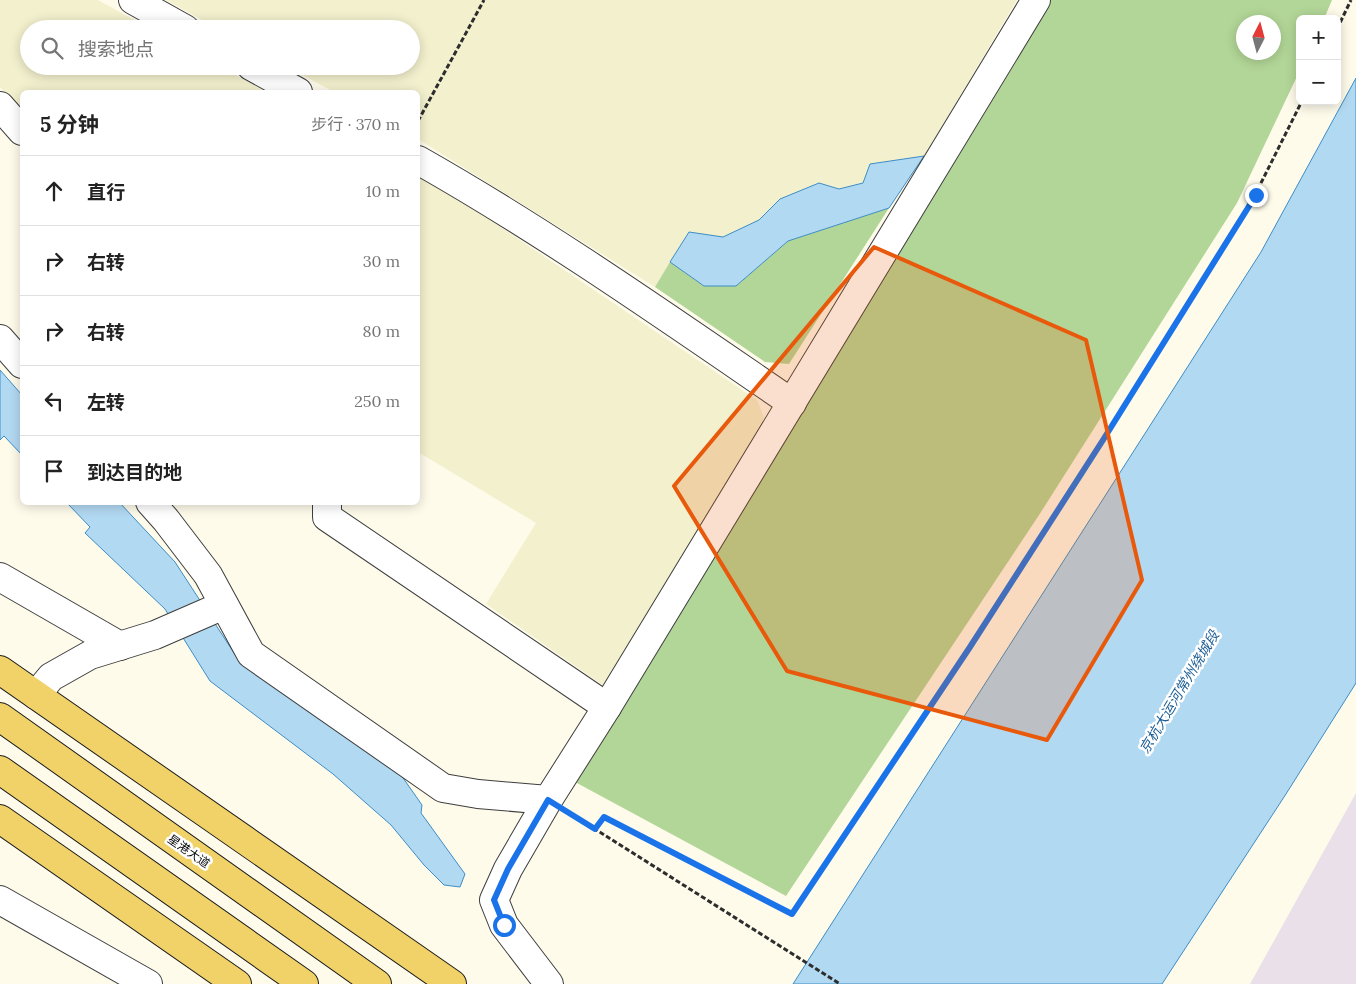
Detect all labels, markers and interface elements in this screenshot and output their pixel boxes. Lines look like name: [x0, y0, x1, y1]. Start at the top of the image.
north arrow: [1236, 15, 1281, 60]
map controls: [1296, 15, 1341, 105]
button: +: [1296, 15, 1341, 60]
search box: [20, 20, 420, 75]
icon: search: [38, 34, 66, 62]
text: 搜索地点: [78, 37, 154, 61]
button: −: [1296, 60, 1341, 105]
text: 5 分钟: [40, 111, 99, 138]
text: 步行 · 370 m: [311, 114, 400, 134]
icon: ahead: [40, 177, 68, 205]
text: 直行: [87, 180, 125, 204]
text: 10 m: [366, 181, 400, 201]
route end: [1245, 184, 1268, 207]
icon: right: [40, 247, 68, 275]
text: 右转: [87, 250, 125, 274]
text: 30 m: [363, 251, 400, 271]
icon: right: [40, 317, 68, 345]
text: 右转: [87, 320, 125, 344]
text: 80 m: [363, 321, 400, 341]
icon: left: [40, 387, 68, 415]
text: 左转: [87, 390, 125, 414]
text: 250 m: [354, 391, 400, 411]
icon: arrive: [40, 457, 68, 485]
text: 到达目的地: [87, 460, 182, 484]
water label: 京杭大运河常州绕城段: [1135, 626, 1224, 757]
street label: 星港大道: [165, 831, 213, 871]
route start: [493, 914, 516, 937]

